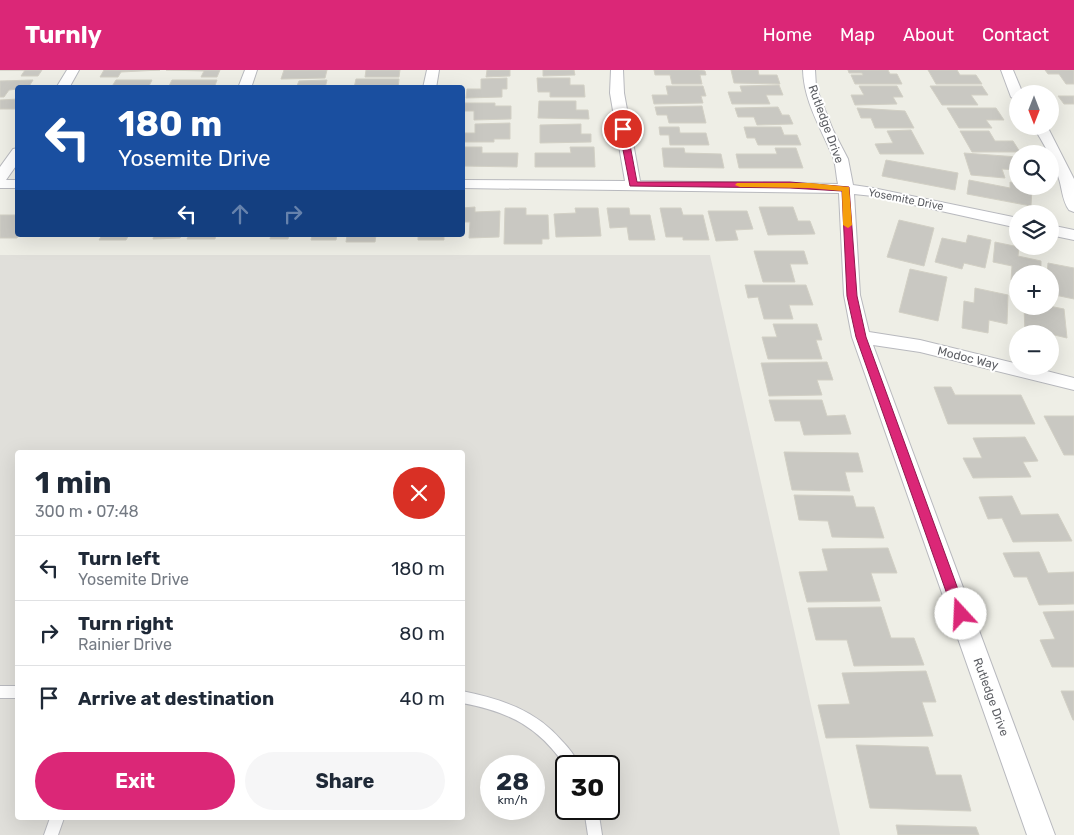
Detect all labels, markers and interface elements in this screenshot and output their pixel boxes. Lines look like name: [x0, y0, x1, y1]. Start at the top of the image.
text: Turnly: [25, 21, 102, 49]
text: Home: [763, 24, 812, 46]
text: Map: [840, 24, 875, 46]
text: About: [903, 24, 954, 46]
text: Contact: [982, 24, 1049, 46]
street label: Rutledge Drive: [805, 83, 847, 165]
north arrow: [1009, 85, 1059, 135]
map controls: [1009, 85, 1059, 375]
text: 180 m: [118, 103, 222, 145]
icon: left: [35, 105, 100, 170]
pin: [602, 108, 644, 150]
icon: arrive: [609, 115, 637, 143]
text: Yosemite Drive: [118, 145, 271, 172]
button: search: [1009, 145, 1059, 195]
street label: Yosemite Drive: [867, 186, 945, 213]
icon: left: [173, 200, 201, 228]
icon: ahead: [226, 200, 254, 228]
icon: right: [279, 200, 307, 228]
button: layers: [1009, 205, 1059, 255]
button: +: [1009, 265, 1059, 315]
button: −: [1009, 325, 1059, 375]
street label: Modoc Way: [936, 344, 1000, 372]
text: 1 min: [35, 465, 112, 501]
button: close: [393, 467, 445, 519]
text: 300 m · 07:48: [35, 502, 139, 521]
text: Turn left: [78, 547, 160, 570]
icon: left: [35, 554, 63, 582]
text: 180 m: [391, 557, 445, 580]
text: Yosemite Drive: [78, 570, 189, 589]
position arrow: [934, 587, 986, 639]
text: Turn right: [78, 612, 173, 635]
icon: right: [35, 619, 63, 647]
text: 80 m: [399, 622, 445, 645]
text: Rainier Drive: [78, 635, 172, 654]
street label: Rutledge Drive: [970, 656, 1012, 738]
icon: arrive: [35, 684, 63, 712]
text: Arrive at destination: [78, 687, 274, 710]
text: 40 m: [400, 687, 445, 710]
button: Exit: [35, 752, 235, 810]
button: Share: [245, 752, 445, 810]
speed limit sign: 30: [555, 755, 620, 820]
text: 28: [496, 767, 529, 796]
text: km/h: [498, 793, 527, 807]

